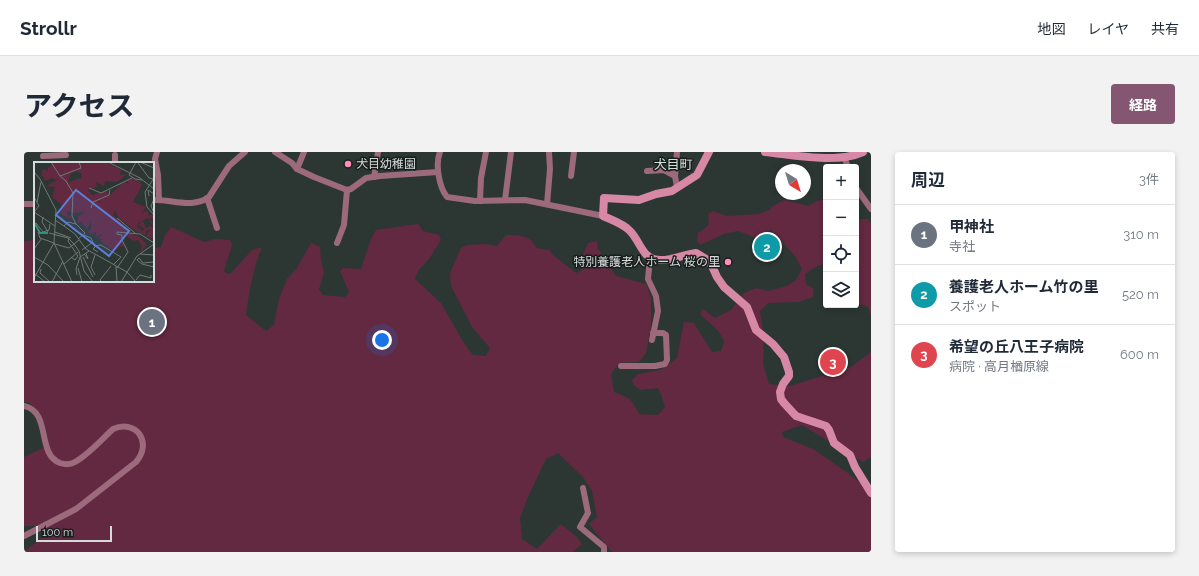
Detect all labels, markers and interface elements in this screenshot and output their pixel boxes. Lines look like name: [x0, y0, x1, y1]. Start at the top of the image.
text: Strollr: [20, 17, 77, 39]
text: 地図: [1037, 21, 1065, 37]
text: レイヤ: [1087, 21, 1129, 37]
text: 共有: [1151, 21, 1179, 37]
button: 経路: [1111, 84, 1175, 124]
text: アクセス: [24, 90, 135, 123]
place label: 犬目幼稚園: [356, 157, 416, 171]
district label: 犬目町: [653, 157, 693, 172]
marker: 犬目幼稚園: [343, 159, 353, 169]
inset map: [34, 162, 154, 282]
north arrow: [775, 164, 811, 200]
map controls: [823, 164, 859, 308]
button: +: [823, 164, 859, 200]
text: 周辺: [911, 170, 945, 190]
text: 3件: [1139, 172, 1159, 187]
button: −: [823, 200, 859, 236]
text: 甲神社: [949, 218, 994, 236]
text: 1: [921, 227, 927, 242]
text: 310 m: [1123, 227, 1159, 242]
pin: 2: [754, 232, 780, 262]
button: locate: [823, 236, 859, 272]
text: 寺社: [949, 239, 975, 254]
place label: 特別養護老人ホーム 桜の里: [573, 255, 720, 269]
marker: 特別養護老人ホーム 桜の里: [723, 257, 733, 267]
button: layers: [823, 272, 859, 308]
text: 養護老人ホーム竹の里: [949, 278, 1099, 296]
text: 2: [920, 287, 928, 302]
text: 520 m: [1122, 287, 1159, 302]
text: スポット: [949, 299, 1001, 314]
pin: 1: [139, 307, 165, 337]
your location: [372, 330, 392, 350]
text: 希望の丘八王子病院: [949, 338, 1084, 356]
pin: 3: [820, 347, 846, 377]
text: 3: [920, 347, 928, 362]
text: 600 m: [1120, 347, 1159, 362]
text: 病院 · 高月楢原線: [949, 359, 1049, 374]
scale bar: [36, 524, 112, 543]
text: 100 m: [42, 526, 73, 539]

